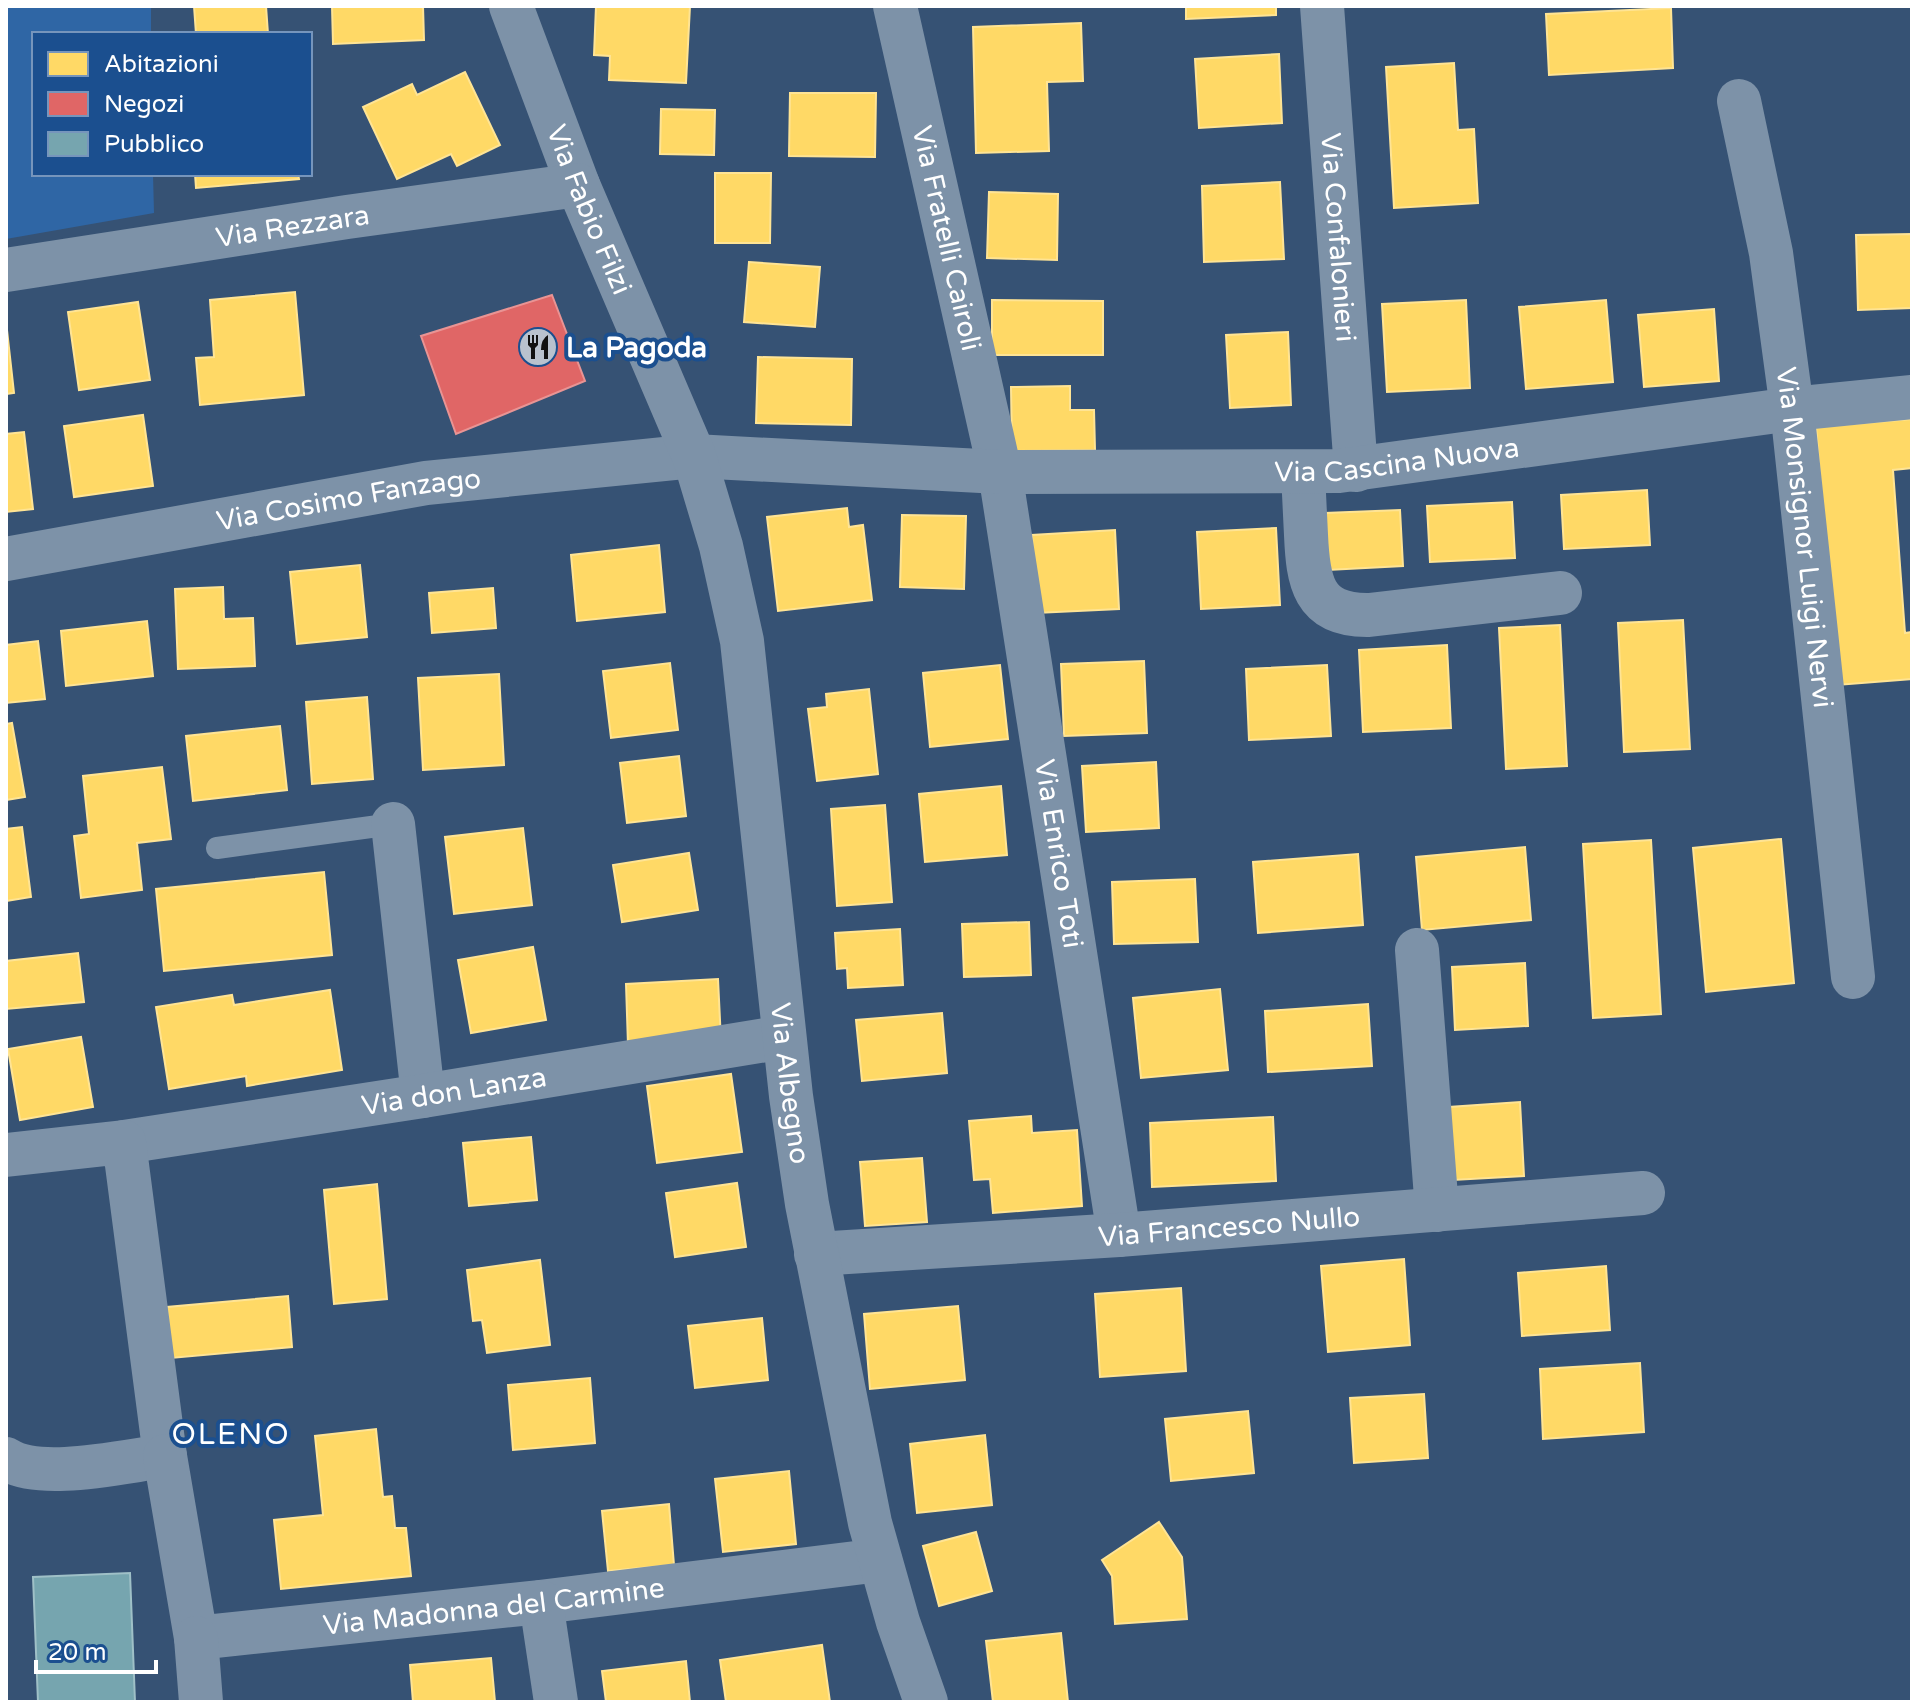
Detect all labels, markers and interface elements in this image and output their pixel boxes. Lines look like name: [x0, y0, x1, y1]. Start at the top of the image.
legend: [32, 32, 312, 176]
text: Abitazioni: [104, 50, 219, 79]
text: Negozi: [104, 90, 184, 119]
street label: Via Fabio Filzi: [539, 120, 639, 300]
street label: Via Fratelli Cairoli: [905, 123, 988, 354]
text: Pubblico: [104, 130, 204, 159]
street label: Via Confalonieri: [1313, 132, 1363, 343]
street label: Via Rezzara: [213, 198, 372, 255]
restaurant icon: La Pagoda: [517, 326, 559, 368]
place label: La Pagoda: [566, 331, 707, 365]
street label: Via Monsignor Luigi Nervi: [1769, 365, 1840, 710]
street label: Via Cascina Nuova: [1274, 431, 1521, 489]
street label: Via Cosimo Fanzago: [214, 462, 483, 539]
street label: Via Enrico Toti: [1027, 757, 1090, 951]
street label: Via Albegno: [763, 1001, 817, 1166]
street label: Via don Lanza: [359, 1060, 549, 1123]
street label: Via Francesco Nullo: [1097, 1200, 1361, 1254]
district label: OLENO: [171, 1416, 291, 1453]
street label: Via Madonna del Carmine: [321, 1571, 666, 1643]
scale bar: [36, 1624, 156, 1674]
text: 20 m: [48, 1638, 106, 1667]

